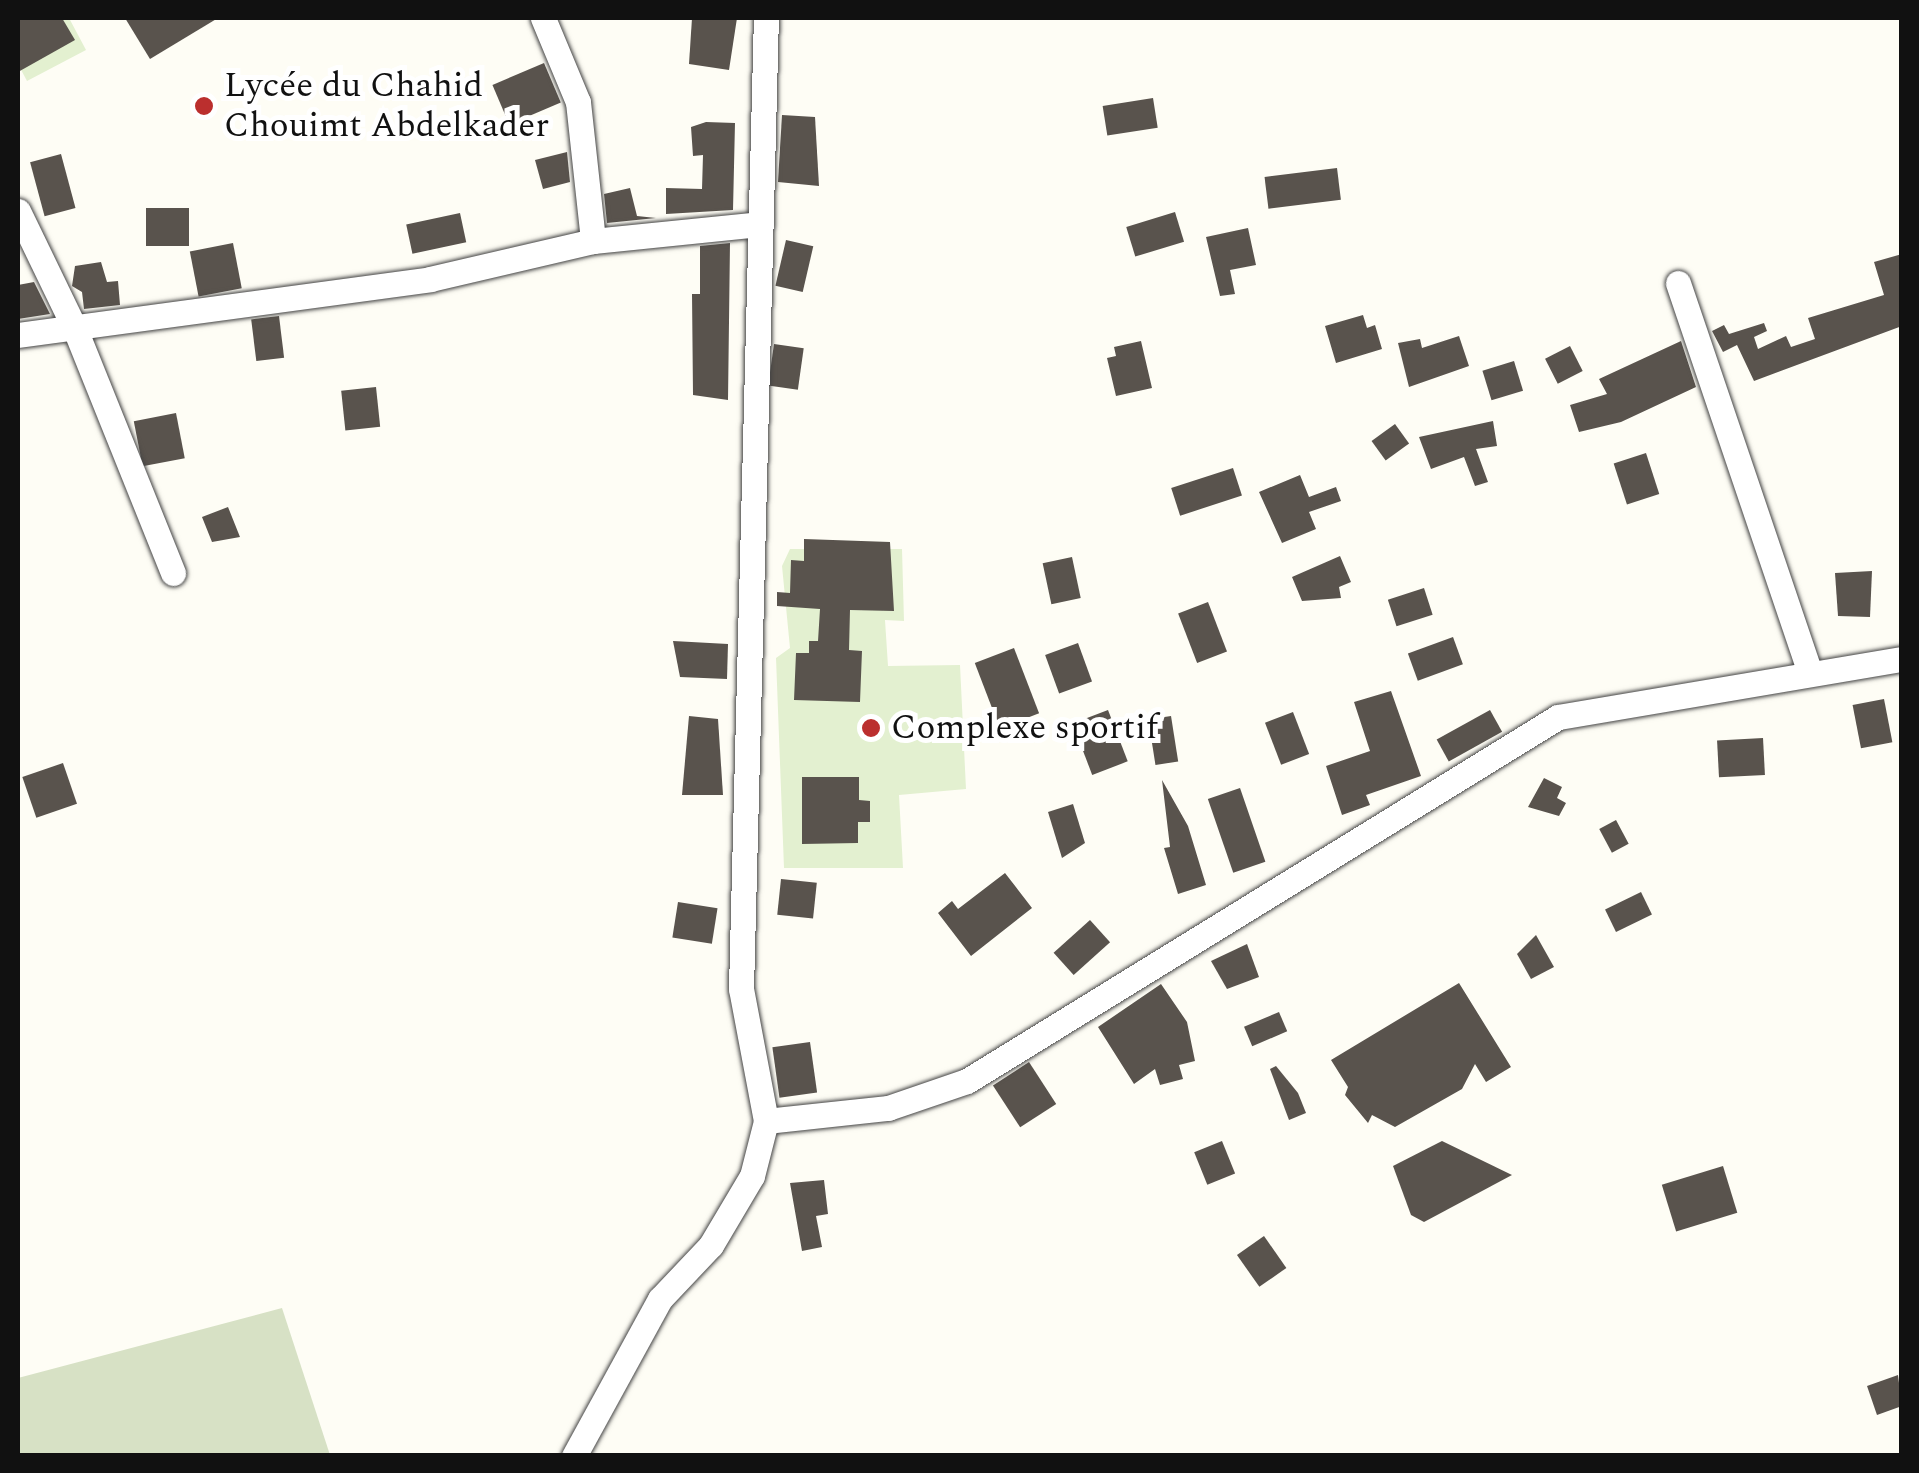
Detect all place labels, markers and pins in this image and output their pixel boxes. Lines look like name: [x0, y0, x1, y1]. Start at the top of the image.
place label: Lycée du Chahid Chouimt Abdelkader: [224, 65, 549, 147]
marker: Lycée du Chahid Chouimt Abdelkader: [193, 95, 215, 117]
place label: Complexe sportif: [891, 707, 1158, 749]
marker: Complexe sportif: [860, 717, 882, 739]

